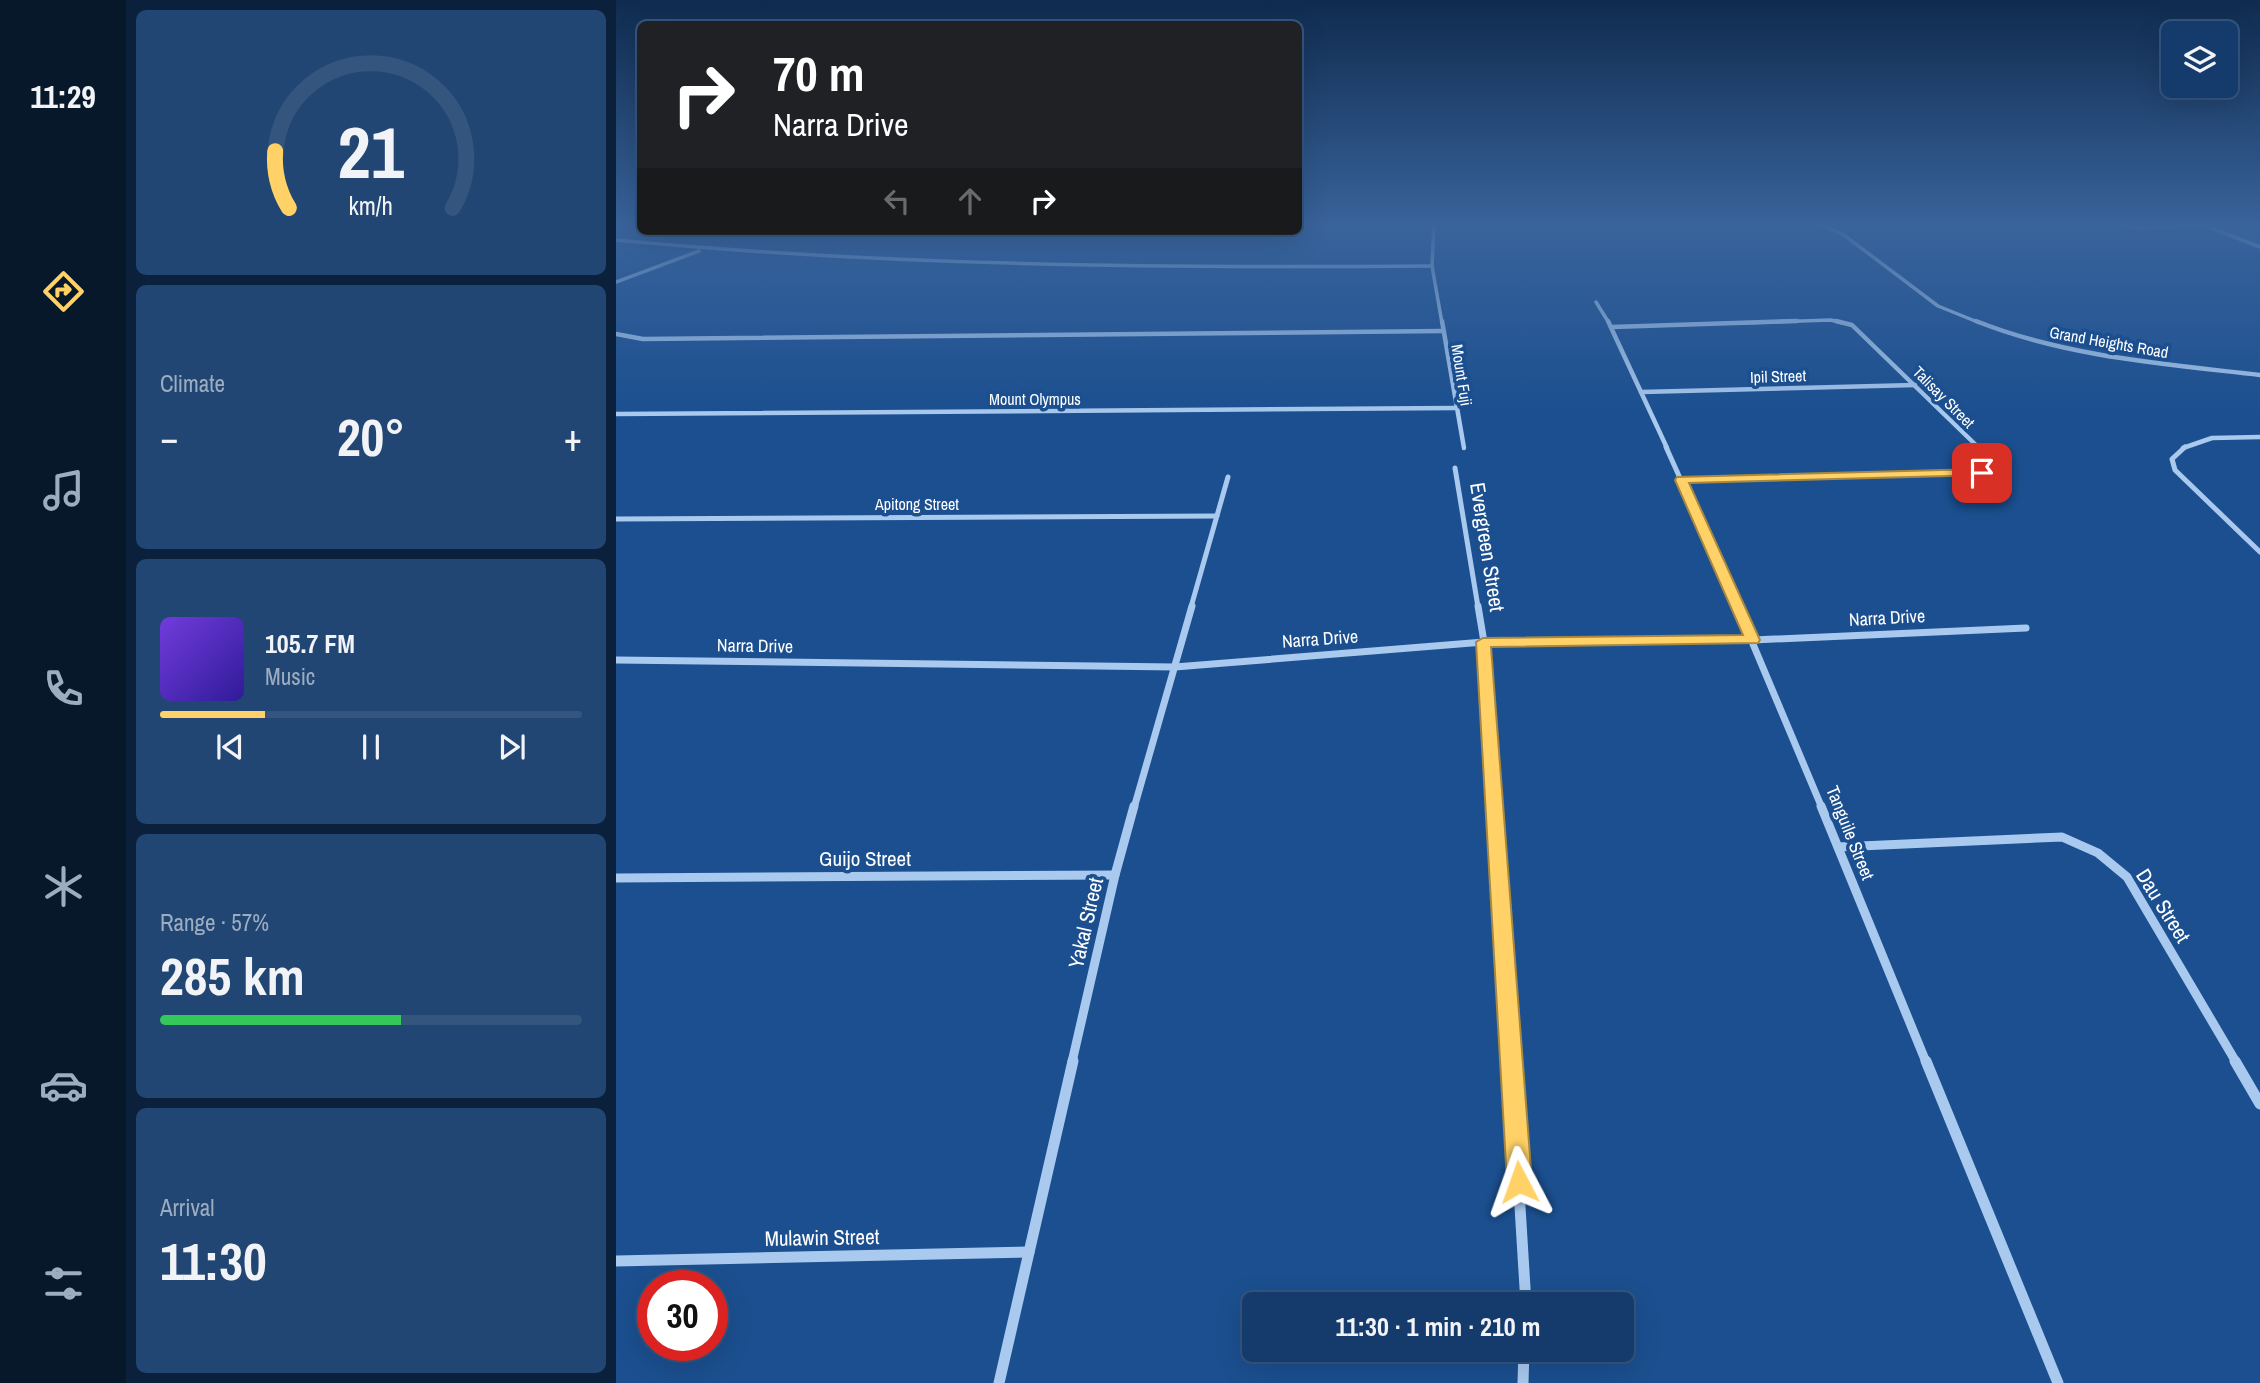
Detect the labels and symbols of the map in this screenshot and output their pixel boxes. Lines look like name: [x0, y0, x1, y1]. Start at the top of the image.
street label: Grand Heights Road: [2048, 321, 2170, 363]
street label: Mount Fuji: [1446, 343, 1478, 407]
street label: Talisay Street: [1908, 361, 1980, 433]
street label: Ipil Street: [1750, 364, 1807, 388]
street label: Mount Olympus: [989, 388, 1081, 410]
pin: [1952, 443, 2012, 503]
street label: Evergreen Street: [1463, 480, 1512, 614]
street label: Apitong Street: [874, 493, 959, 515]
street label: Narra Drive: [1848, 603, 1926, 632]
street label: Narra Drive: [1281, 623, 1359, 654]
street label: Narra Drive: [717, 632, 793, 659]
street label: Tanguile Street: [1820, 782, 1881, 884]
street label: Guijo Street: [819, 844, 911, 873]
street label: Dau Street: [2129, 863, 2198, 949]
street label: Yakal Street: [1061, 874, 1110, 971]
position arrow: [1482, 1145, 1556, 1219]
street label: Mulawin Street: [764, 1222, 880, 1253]
speed limit sign: 30: [637, 1270, 728, 1361]

